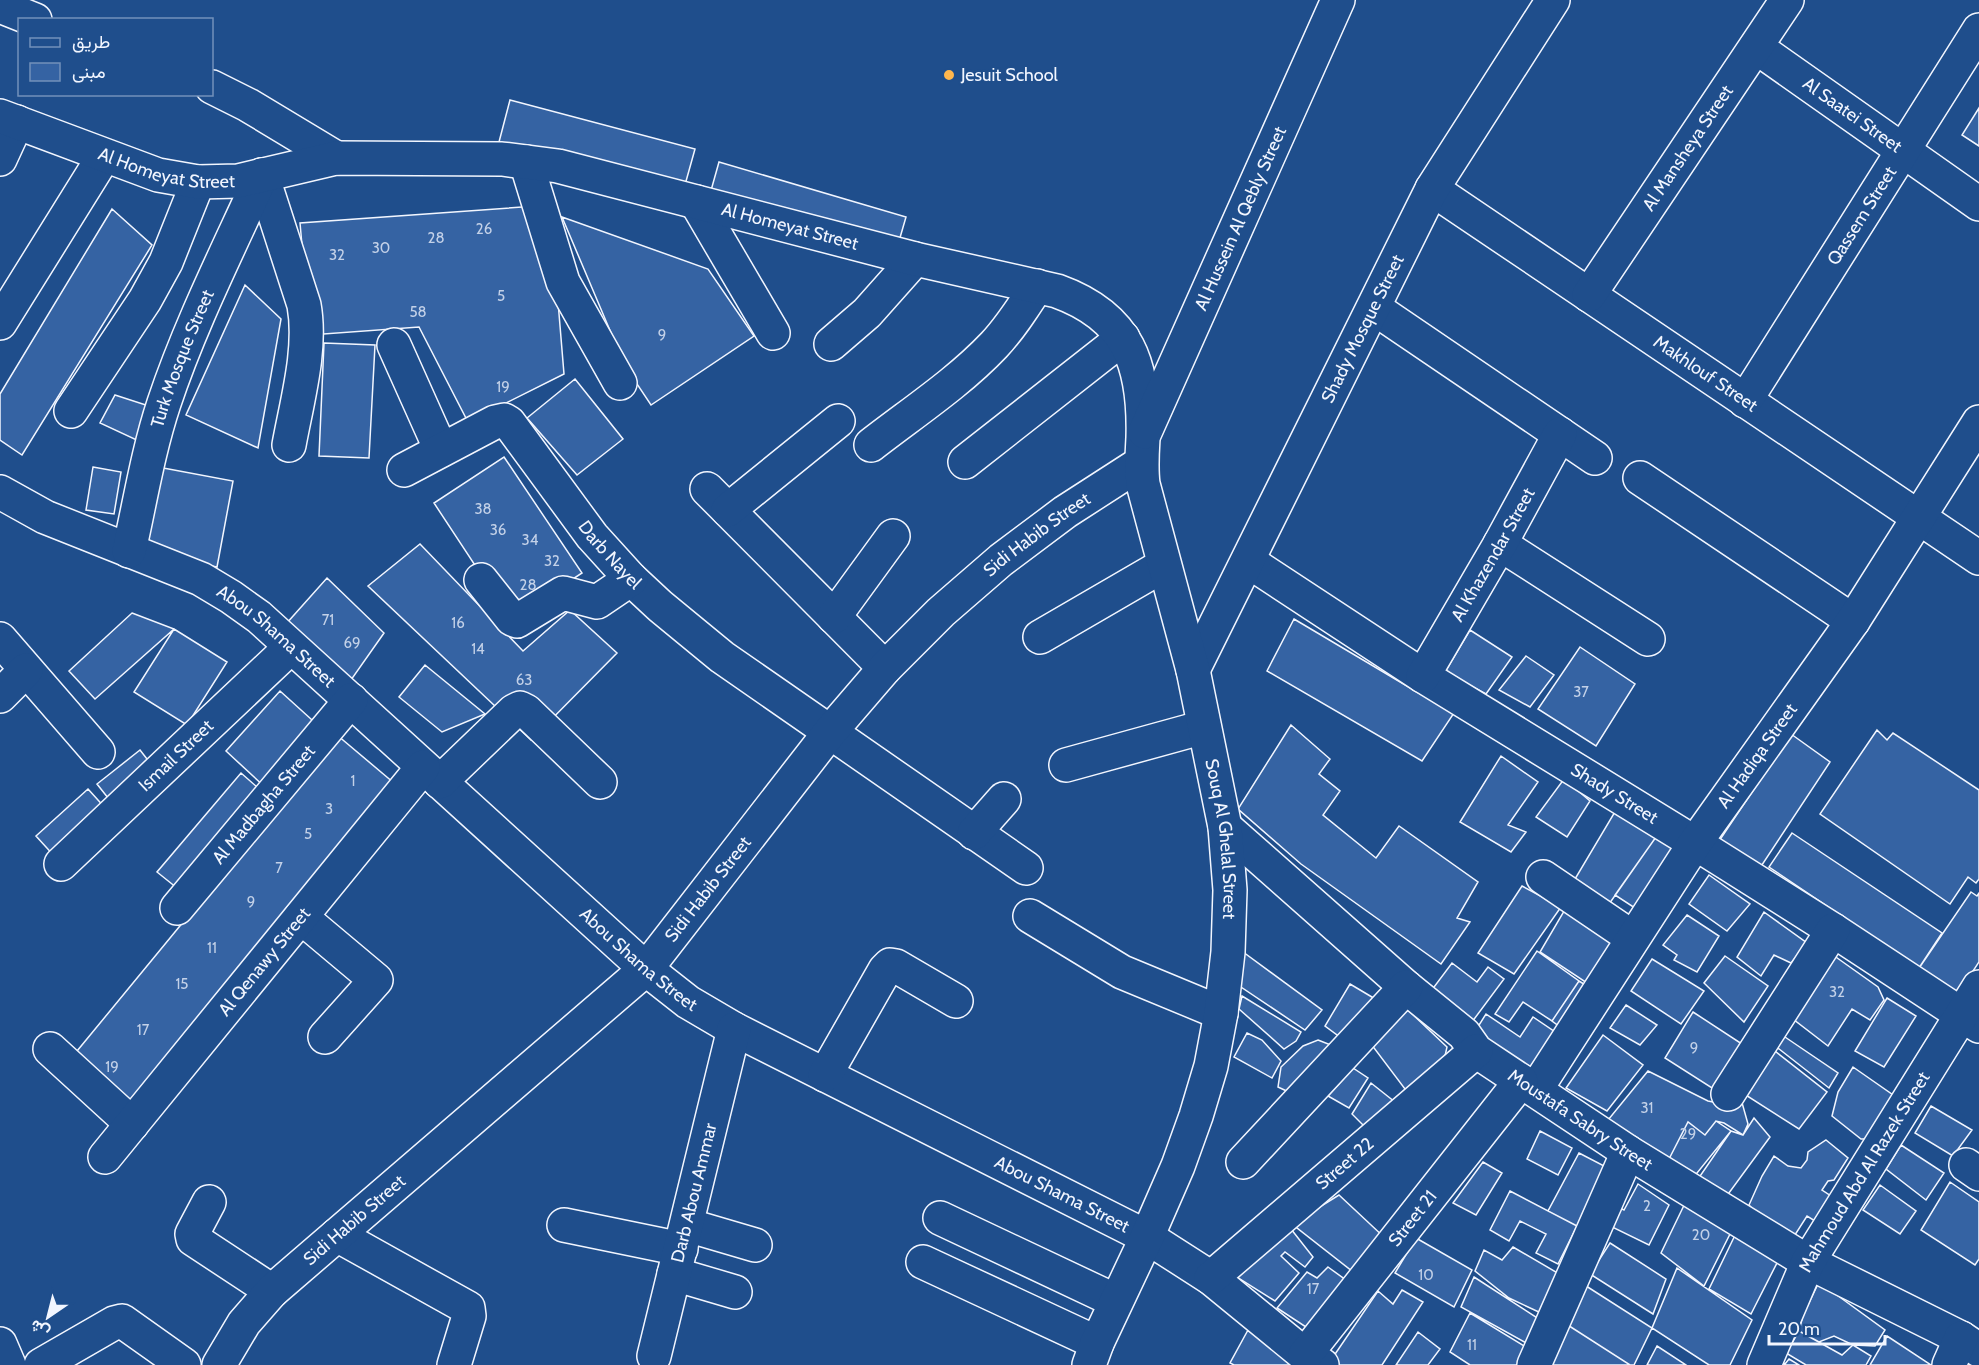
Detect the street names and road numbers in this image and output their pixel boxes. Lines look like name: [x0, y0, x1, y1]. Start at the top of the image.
street label: Al Saatei Street: [1799, 72, 1906, 157]
street label: Al Mansheya Street: [1638, 81, 1738, 215]
street label: Al Hussein Al Qebly Street: [1190, 123, 1291, 314]
street label: Al Homeyat Street: [95, 143, 235, 193]
street label: Qassem Street: [1822, 162, 1901, 269]
street label: Al Homeyat Street: [719, 198, 861, 255]
street label: Shady Mosque Street: [1316, 251, 1409, 407]
street label: Turk Mosque Street: [146, 286, 219, 430]
street label: Makhlouf Street: [1649, 331, 1762, 416]
street label: Al Khazendar Street: [1446, 484, 1539, 625]
street label: Sidi Habib Street: [979, 488, 1094, 581]
street label: Darb Nayel: [573, 516, 646, 594]
street label: Abou Shama Street: [213, 580, 340, 692]
street label: Al Hadiqa Street: [1712, 699, 1802, 812]
street label: Ismail Street: [134, 715, 218, 796]
street label: Al Madbagha Street: [207, 740, 320, 869]
street label: Souq Al Ghelal Street: [1200, 757, 1241, 920]
street label: Shady Street: [1567, 758, 1662, 829]
street label: Sidi Habib Street: [660, 832, 756, 946]
street label: Al Qenawy Street: [214, 903, 315, 1020]
street label: Abou Shama Street: [575, 903, 701, 1016]
street label: Moustafa Sabry Street: [1504, 1064, 1657, 1175]
street label: Mahmoud Abd Al Razek Street: [1794, 1068, 1935, 1275]
street label: Darb Abou Ammar: [666, 1121, 722, 1265]
street label: Street 22: [1311, 1133, 1378, 1194]
street label: Abou Shama Street: [991, 1151, 1133, 1237]
street label: Sidi Habib Street: [299, 1170, 410, 1270]
street label: Street 21: [1384, 1186, 1442, 1251]

